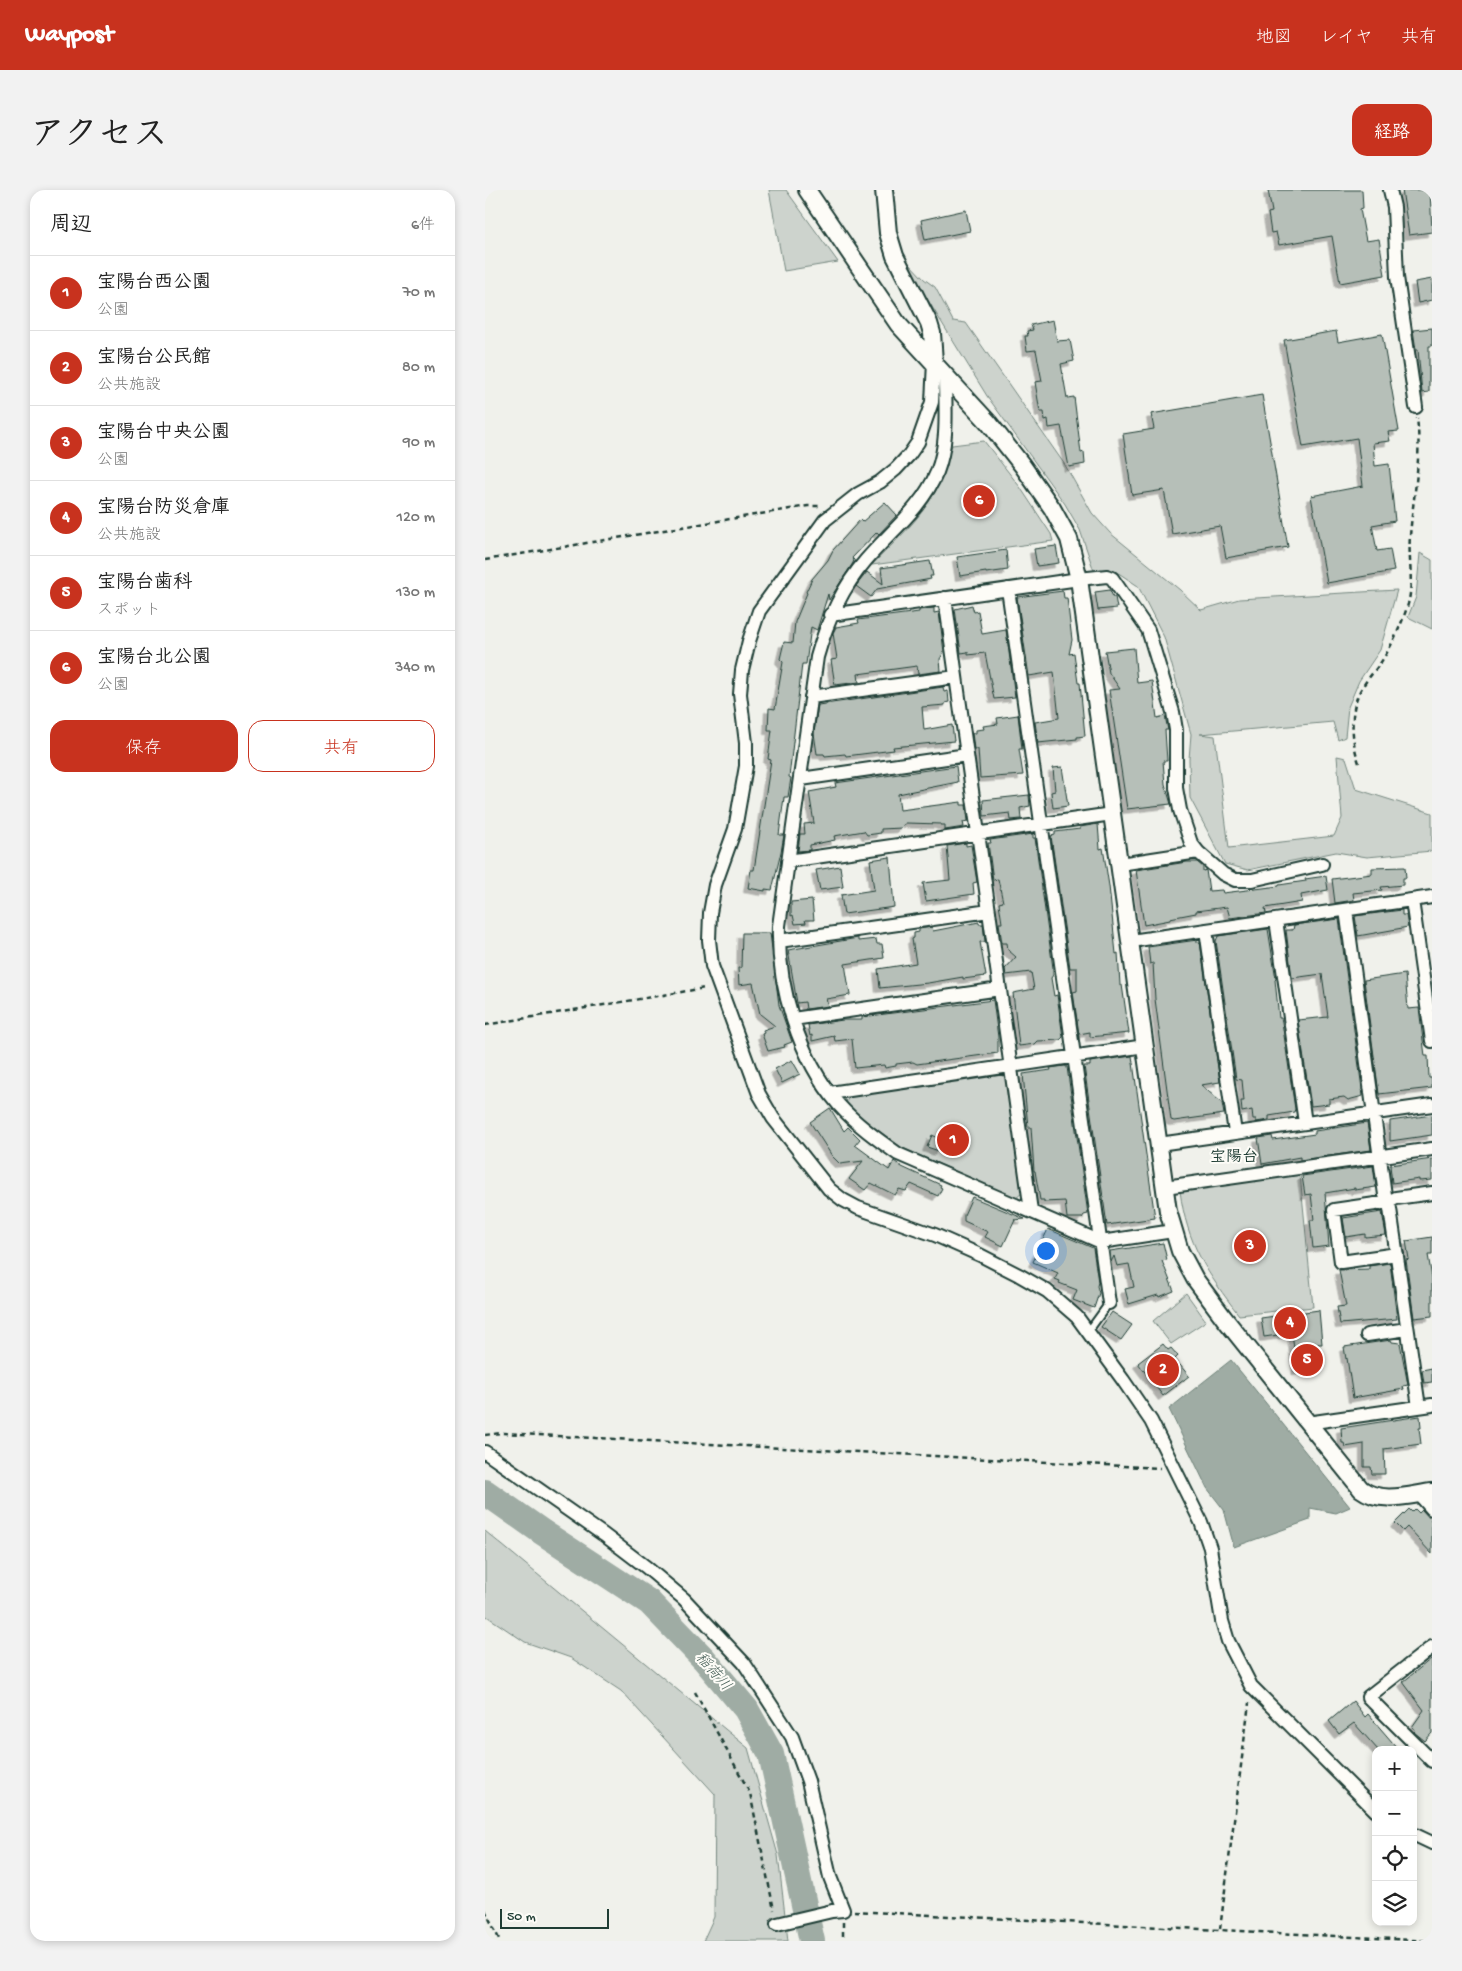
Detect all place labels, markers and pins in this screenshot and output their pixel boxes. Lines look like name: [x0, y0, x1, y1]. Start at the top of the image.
pin: 6: [963, 482, 995, 520]
pin: 1: [937, 1121, 969, 1159]
pin: 3: [1234, 1227, 1266, 1265]
pin: 4: [1274, 1304, 1306, 1342]
pin: 5: [1291, 1341, 1323, 1379]
pin: 2: [1147, 1351, 1179, 1389]

